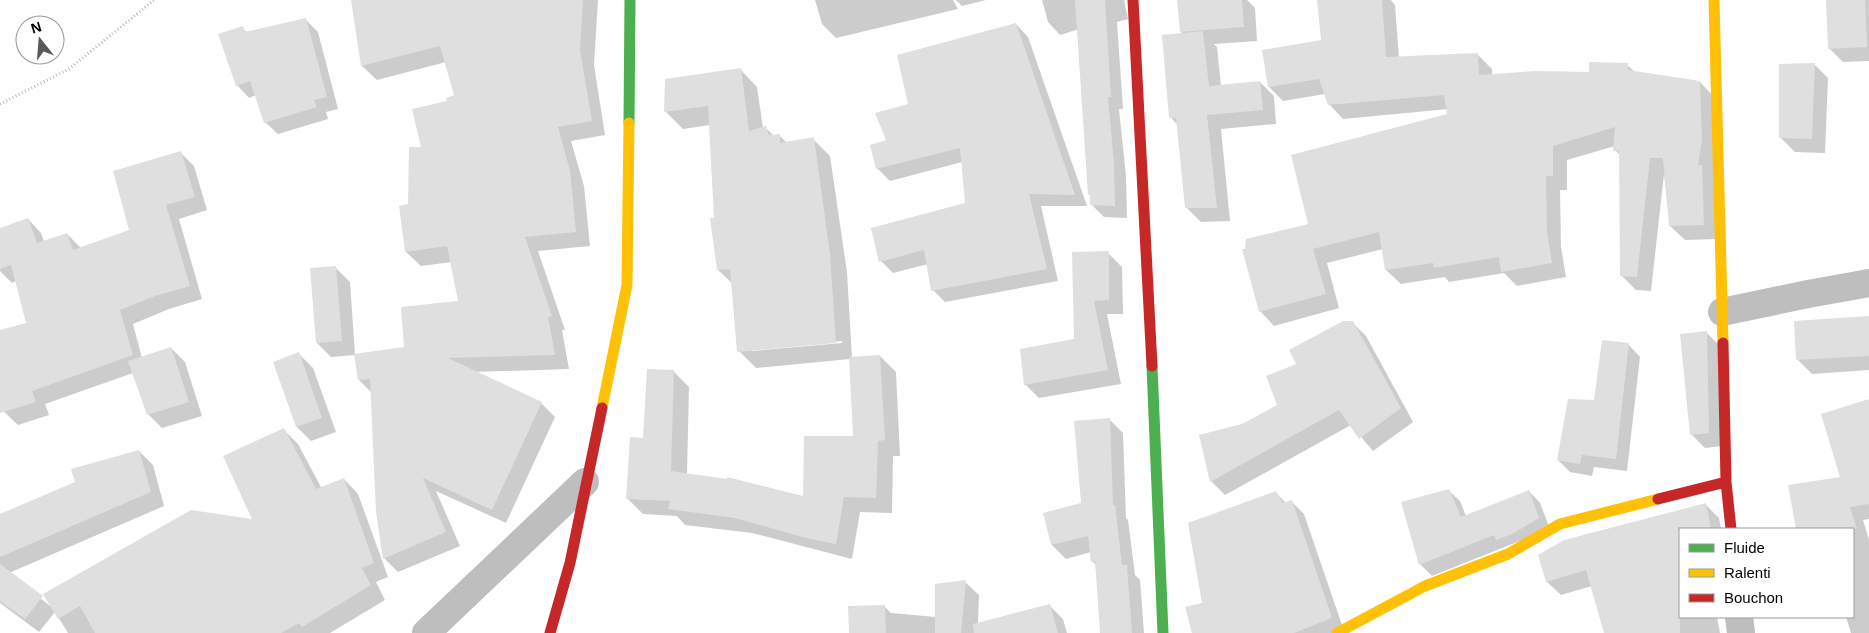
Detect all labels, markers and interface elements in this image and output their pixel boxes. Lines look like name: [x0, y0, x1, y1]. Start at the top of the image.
north arrow: [15, 15, 65, 65]
text: N: [29, 18, 43, 37]
legend: [1679, 528, 1854, 618]
text: Fluide: [1724, 539, 1765, 556]
text: Ralenti: [1724, 564, 1771, 581]
text: Bouchon: [1724, 589, 1783, 606]

